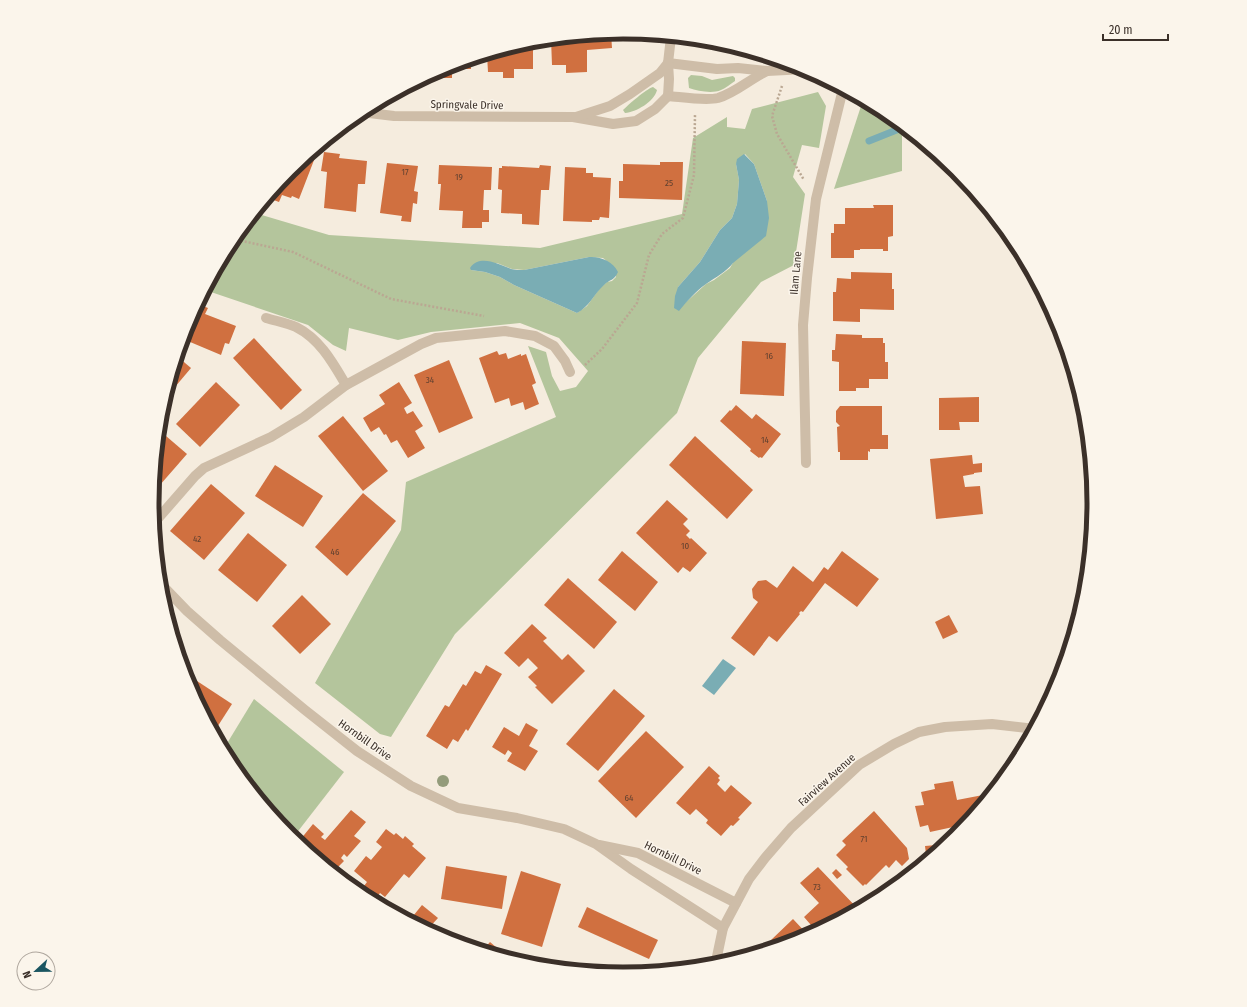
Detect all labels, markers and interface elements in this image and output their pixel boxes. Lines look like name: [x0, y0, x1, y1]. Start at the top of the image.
scale bar: [1103, 16, 1168, 42]
text: 20 m: [1109, 23, 1133, 37]
street label: Springvale Drive: [430, 98, 504, 112]
house number: 17: [401, 167, 409, 177]
house number: 19: [455, 172, 463, 182]
house number: 25: [665, 178, 673, 188]
street label: Ilam Lane: [788, 251, 804, 295]
house number: 16: [765, 351, 774, 361]
house number: 34: [426, 375, 435, 385]
house number: 14: [761, 435, 770, 445]
house number: 42: [193, 534, 201, 544]
house number: 10: [681, 541, 689, 551]
house number: 46: [331, 547, 340, 557]
street label: Hornbill Drive: [336, 717, 394, 763]
street label: Fairview Avenue: [796, 751, 858, 809]
house number: 64: [625, 793, 634, 803]
house number: 71: [860, 834, 868, 844]
street label: Hornbill Drive: [642, 838, 704, 878]
house number: 73: [813, 882, 821, 892]
north arrow: [16, 951, 56, 991]
text: N: [20, 969, 34, 980]

